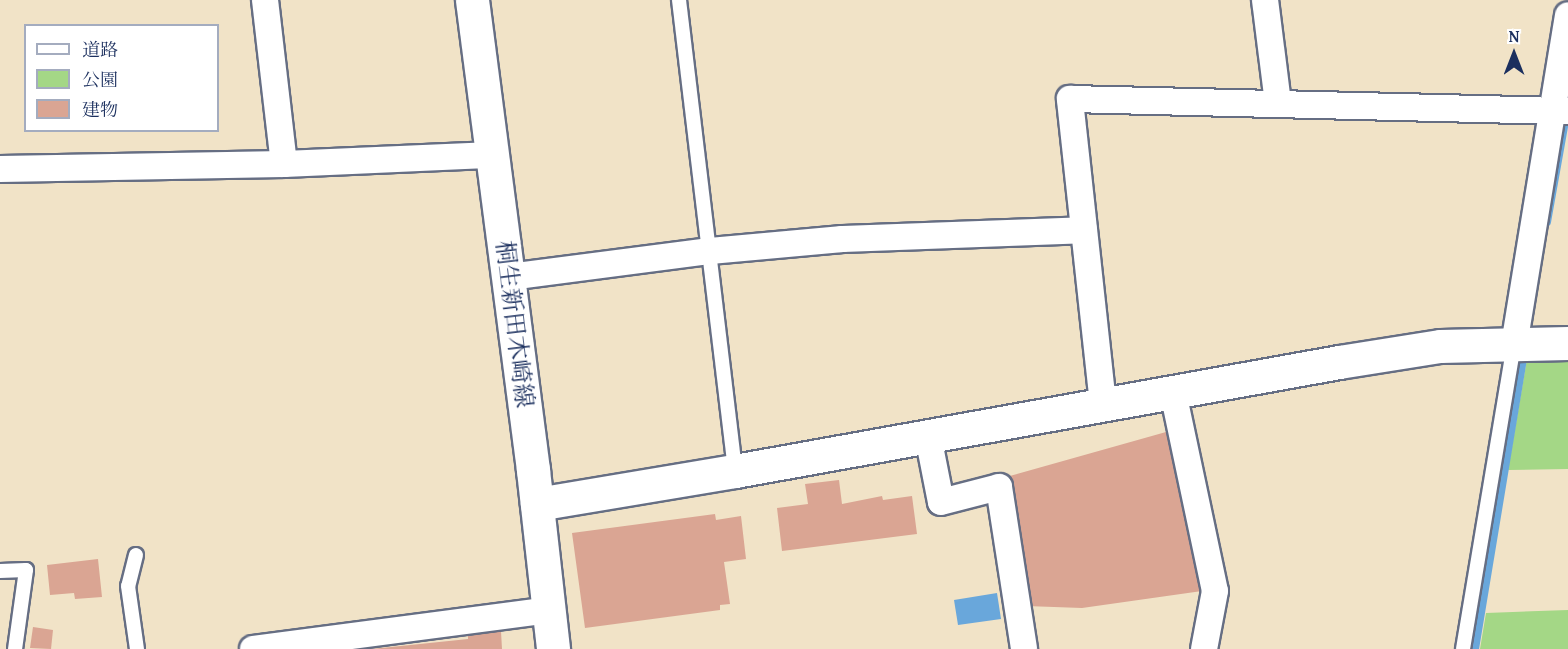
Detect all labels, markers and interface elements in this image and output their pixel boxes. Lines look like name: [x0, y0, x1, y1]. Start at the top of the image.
legend: [24, 24, 219, 132]
north arrow: [1484, 24, 1544, 84]
text: N: [1509, 24, 1519, 48]
text: 道路: [82, 36, 118, 63]
text: 公園: [82, 66, 118, 93]
text: 建物: [82, 96, 118, 123]
street label: 桐生新田木崎線: [490, 239, 540, 409]

